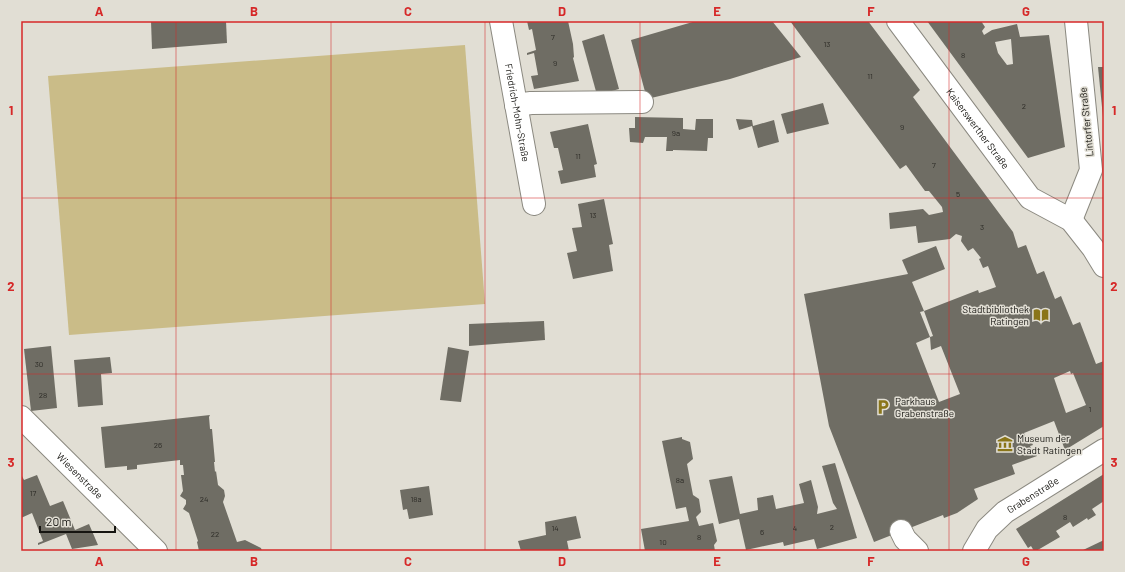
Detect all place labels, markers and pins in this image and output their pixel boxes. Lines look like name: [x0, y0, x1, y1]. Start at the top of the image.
place label: Stadtbibliothek Ratingen: [962, 303, 1029, 327]
library icon: Stadtbibliothek Ratingen: [1032, 306, 1050, 324]
place label: Parkhaus Grabenstraße: [895, 395, 954, 419]
parking icon: Parkhaus Grabenstraße: [874, 398, 892, 416]
place label: Museum der Stadt Ratingen: [1017, 432, 1082, 456]
museum icon: Museum der Stadt Ratingen: [996, 435, 1014, 453]

